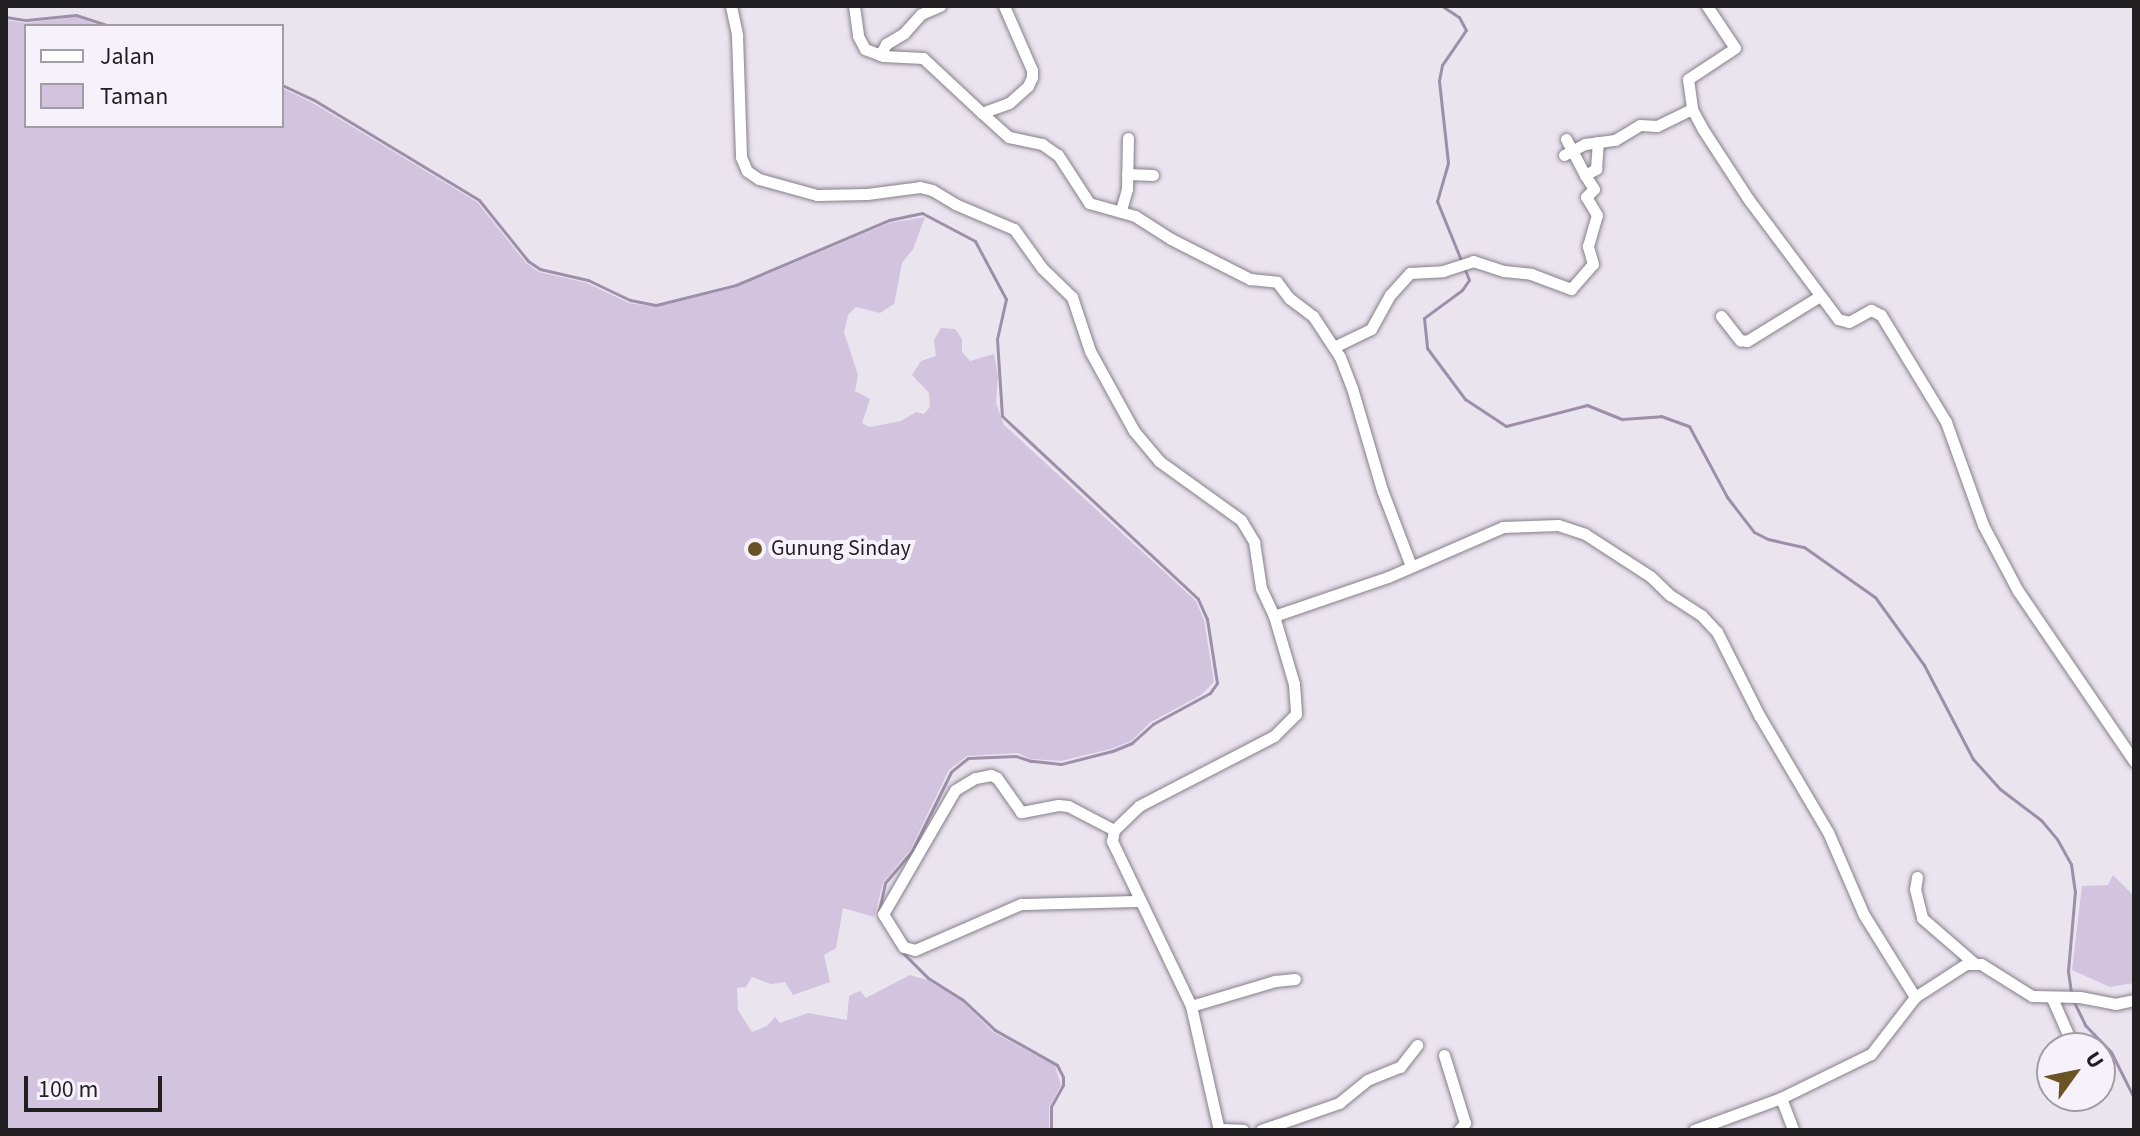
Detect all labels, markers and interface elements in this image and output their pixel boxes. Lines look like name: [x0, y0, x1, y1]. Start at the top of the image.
legend: [24, 24, 284, 128]
text: Jalan: [100, 39, 155, 74]
text: Taman: [100, 79, 168, 114]
place label: Gunung Sinday: [771, 536, 911, 562]
marker: Gunung Sinday: [746, 540, 764, 558]
north arrow: [2036, 1032, 2116, 1112]
text: U: [2077, 1045, 2112, 1075]
scale bar: [28, 1060, 166, 1110]
text: 100 m: [38, 1072, 98, 1107]

